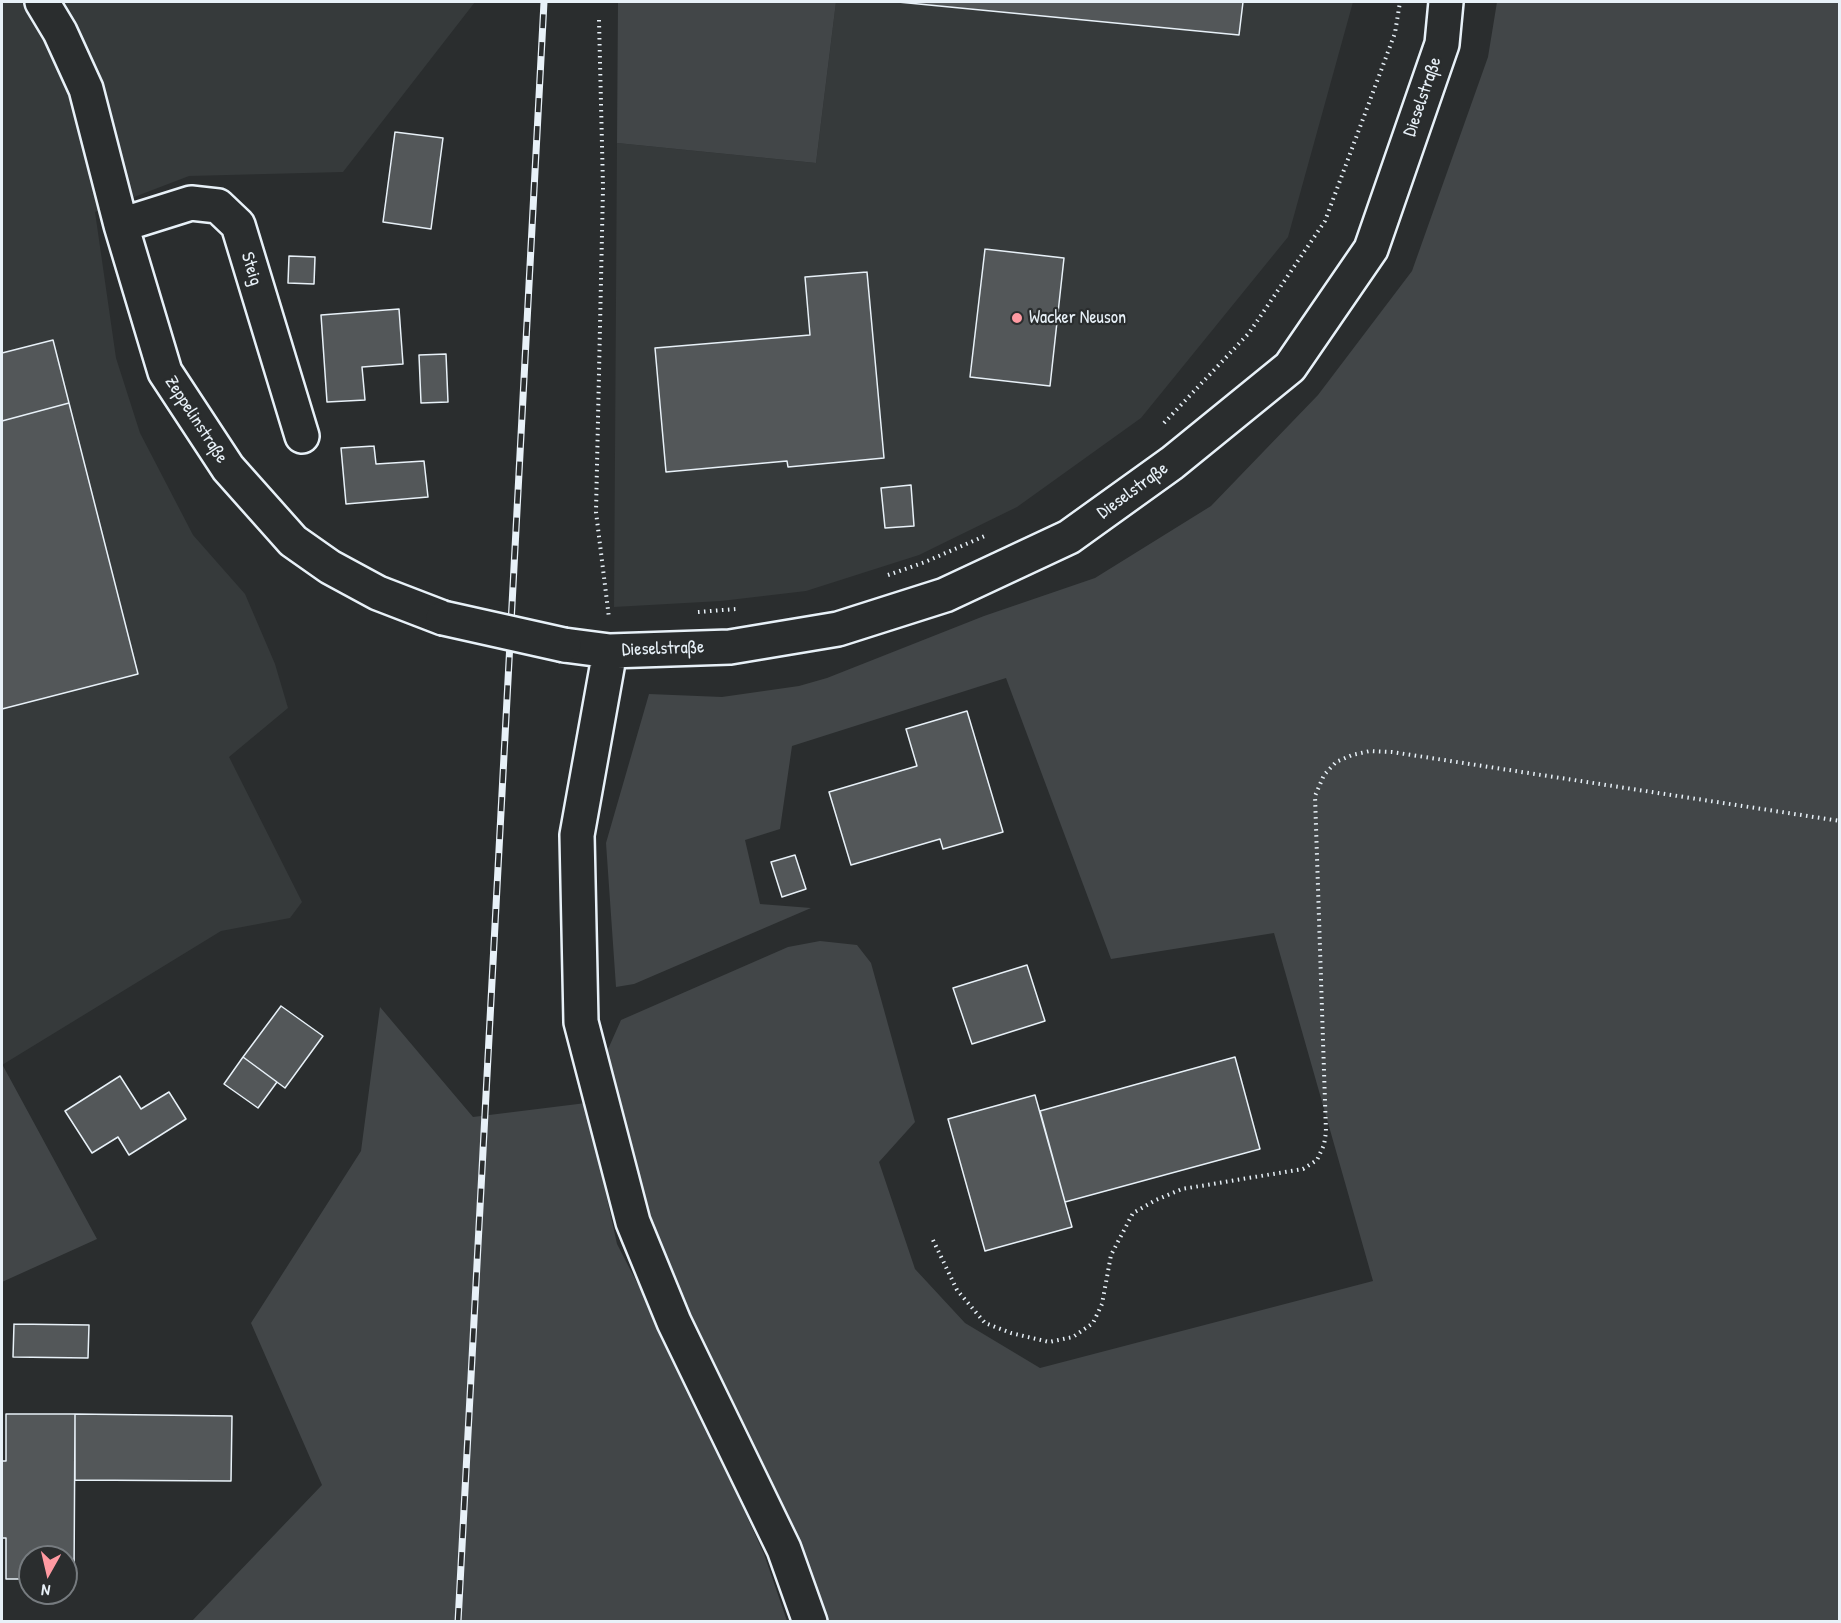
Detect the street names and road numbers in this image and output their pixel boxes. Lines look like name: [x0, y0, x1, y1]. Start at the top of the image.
street label: Dieselstraße: [1399, 55, 1447, 139]
street label: Steig: [236, 250, 266, 288]
street label: Zeppelinstraße: [160, 372, 232, 468]
street label: Dieselstraße: [1093, 458, 1173, 524]
street label: Dieselstraße: [621, 637, 705, 661]

